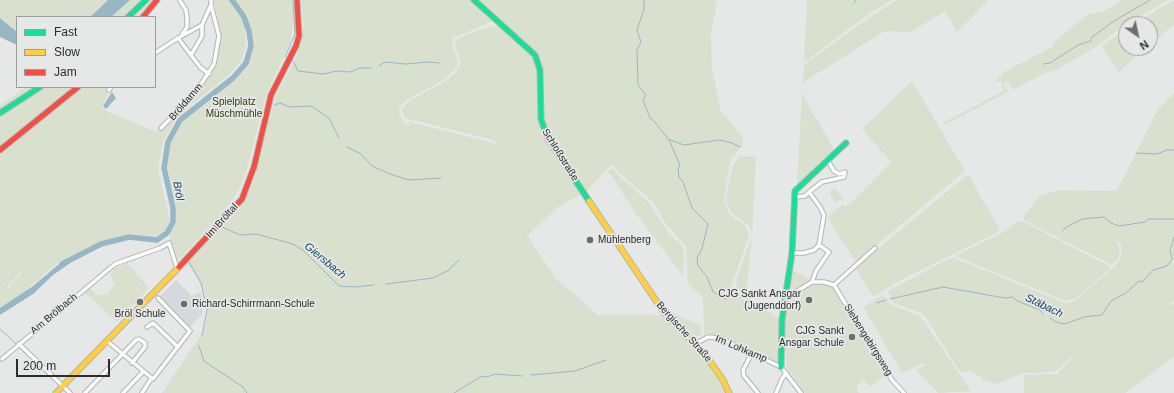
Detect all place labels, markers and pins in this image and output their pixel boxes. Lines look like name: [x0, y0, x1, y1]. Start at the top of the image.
place label: Mühlenberg: [598, 234, 651, 246]
marker: Mühlenberg: [585, 235, 595, 245]
place label: CJG Sankt Ansgar (Jugenddorf): [718, 288, 801, 312]
marker: CJG Sankt Ansgar (Jugenddorf): [804, 295, 814, 305]
marker: Bröl Schule: [135, 297, 145, 307]
place label: Richard-Schirrmann-Schule: [192, 298, 315, 310]
marker: Richard-Schirrmann-Schule: [179, 299, 189, 309]
place label: Bröl Schule: [114, 308, 166, 320]
place label: CJG Sankt Ansgar Schule: [779, 325, 844, 348]
marker: CJG Sankt Ansgar Schule: [847, 332, 857, 342]

